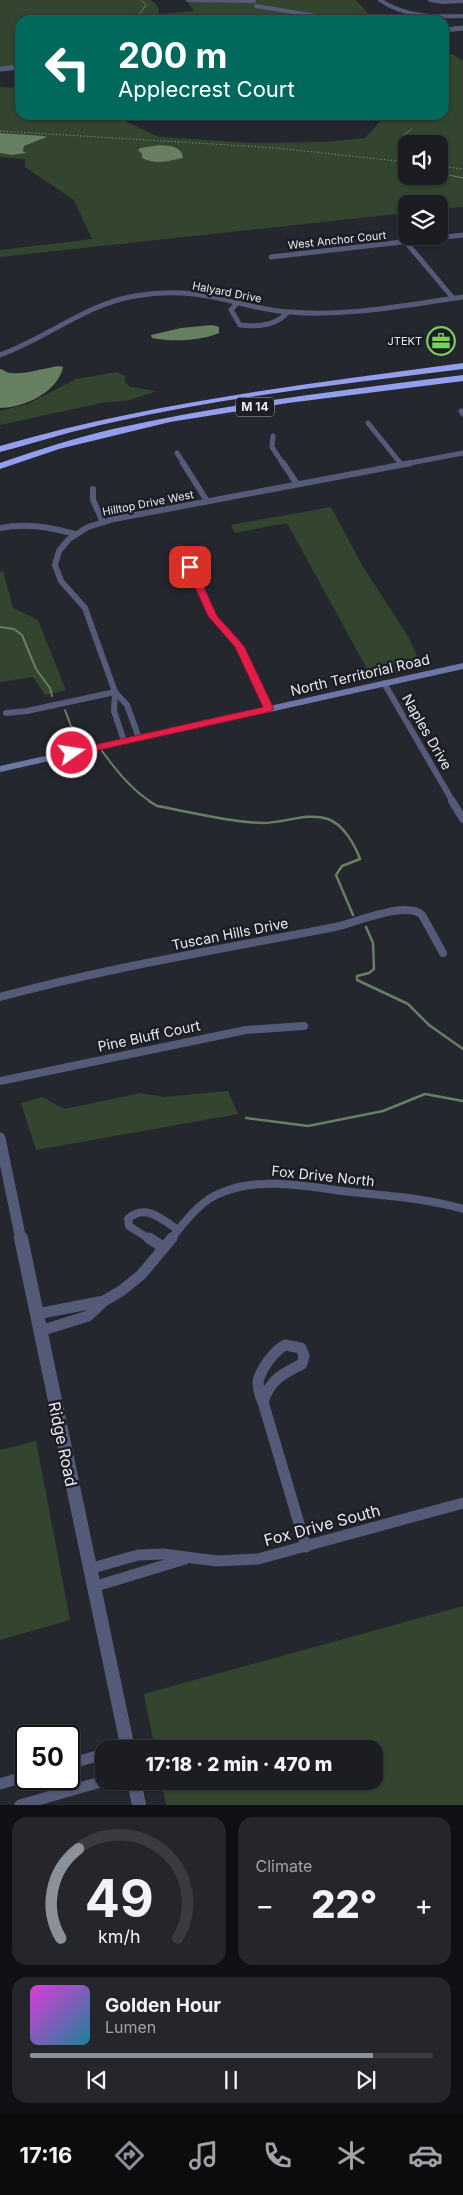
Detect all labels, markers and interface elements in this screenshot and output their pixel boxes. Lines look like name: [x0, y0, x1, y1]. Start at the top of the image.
text: 200 m: [118, 34, 227, 76]
icon: left: [35, 35, 100, 100]
text: Applecrest Court: [118, 76, 295, 102]
map controls: [398, 135, 448, 245]
button: sound: [398, 135, 448, 185]
button: layers: [398, 195, 448, 245]
street label: West Anchor Court: [287, 228, 387, 252]
street label: Halyard Drive: [191, 278, 263, 306]
office icon: JTEKT: [426, 326, 456, 356]
place label: JTEKT: [388, 334, 422, 348]
road number: M 14: [236, 398, 274, 417]
street label: Hilltop Drive West: [101, 487, 195, 519]
pin: [169, 546, 211, 588]
icon: arrive: [176, 553, 204, 581]
street label: North Territorial Road: [289, 650, 431, 699]
street label: Naples Drive: [399, 691, 456, 773]
position arrow: [45, 726, 97, 778]
street label: Tuscan Hills Drive: [170, 914, 290, 953]
street label: Pine Bluff Court: [96, 1016, 202, 1055]
street label: Fox Drive North: [271, 1162, 375, 1189]
street label: Ridge Road: [44, 1400, 82, 1488]
street label: Fox Drive South: [262, 1500, 382, 1550]
speed limit sign: 50: [15, 1725, 80, 1790]
text: 17:18 · 2 min · 470 m: [146, 1753, 332, 1776]
text: Climate: [256, 1856, 312, 1876]
text: 49: [84, 1867, 153, 1930]
text: 22°: [311, 1881, 377, 1927]
text: −: [256, 1888, 274, 1922]
text: +: [414, 1888, 433, 1922]
text: km/h: [98, 1926, 140, 1947]
text: Golden Hour: [105, 1994, 221, 2017]
text: Lumen: [105, 2017, 156, 2037]
icon: previous: [83, 2066, 111, 2094]
icon: pause: [217, 2066, 245, 2094]
icon: next: [352, 2066, 380, 2094]
icon: directions: [112, 2138, 147, 2173]
icon: music: [186, 2138, 221, 2173]
icon: phone: [260, 2138, 295, 2173]
icon: climate: [334, 2138, 369, 2173]
icon: car: [408, 2138, 443, 2173]
text: 17:16: [20, 2142, 72, 2168]

